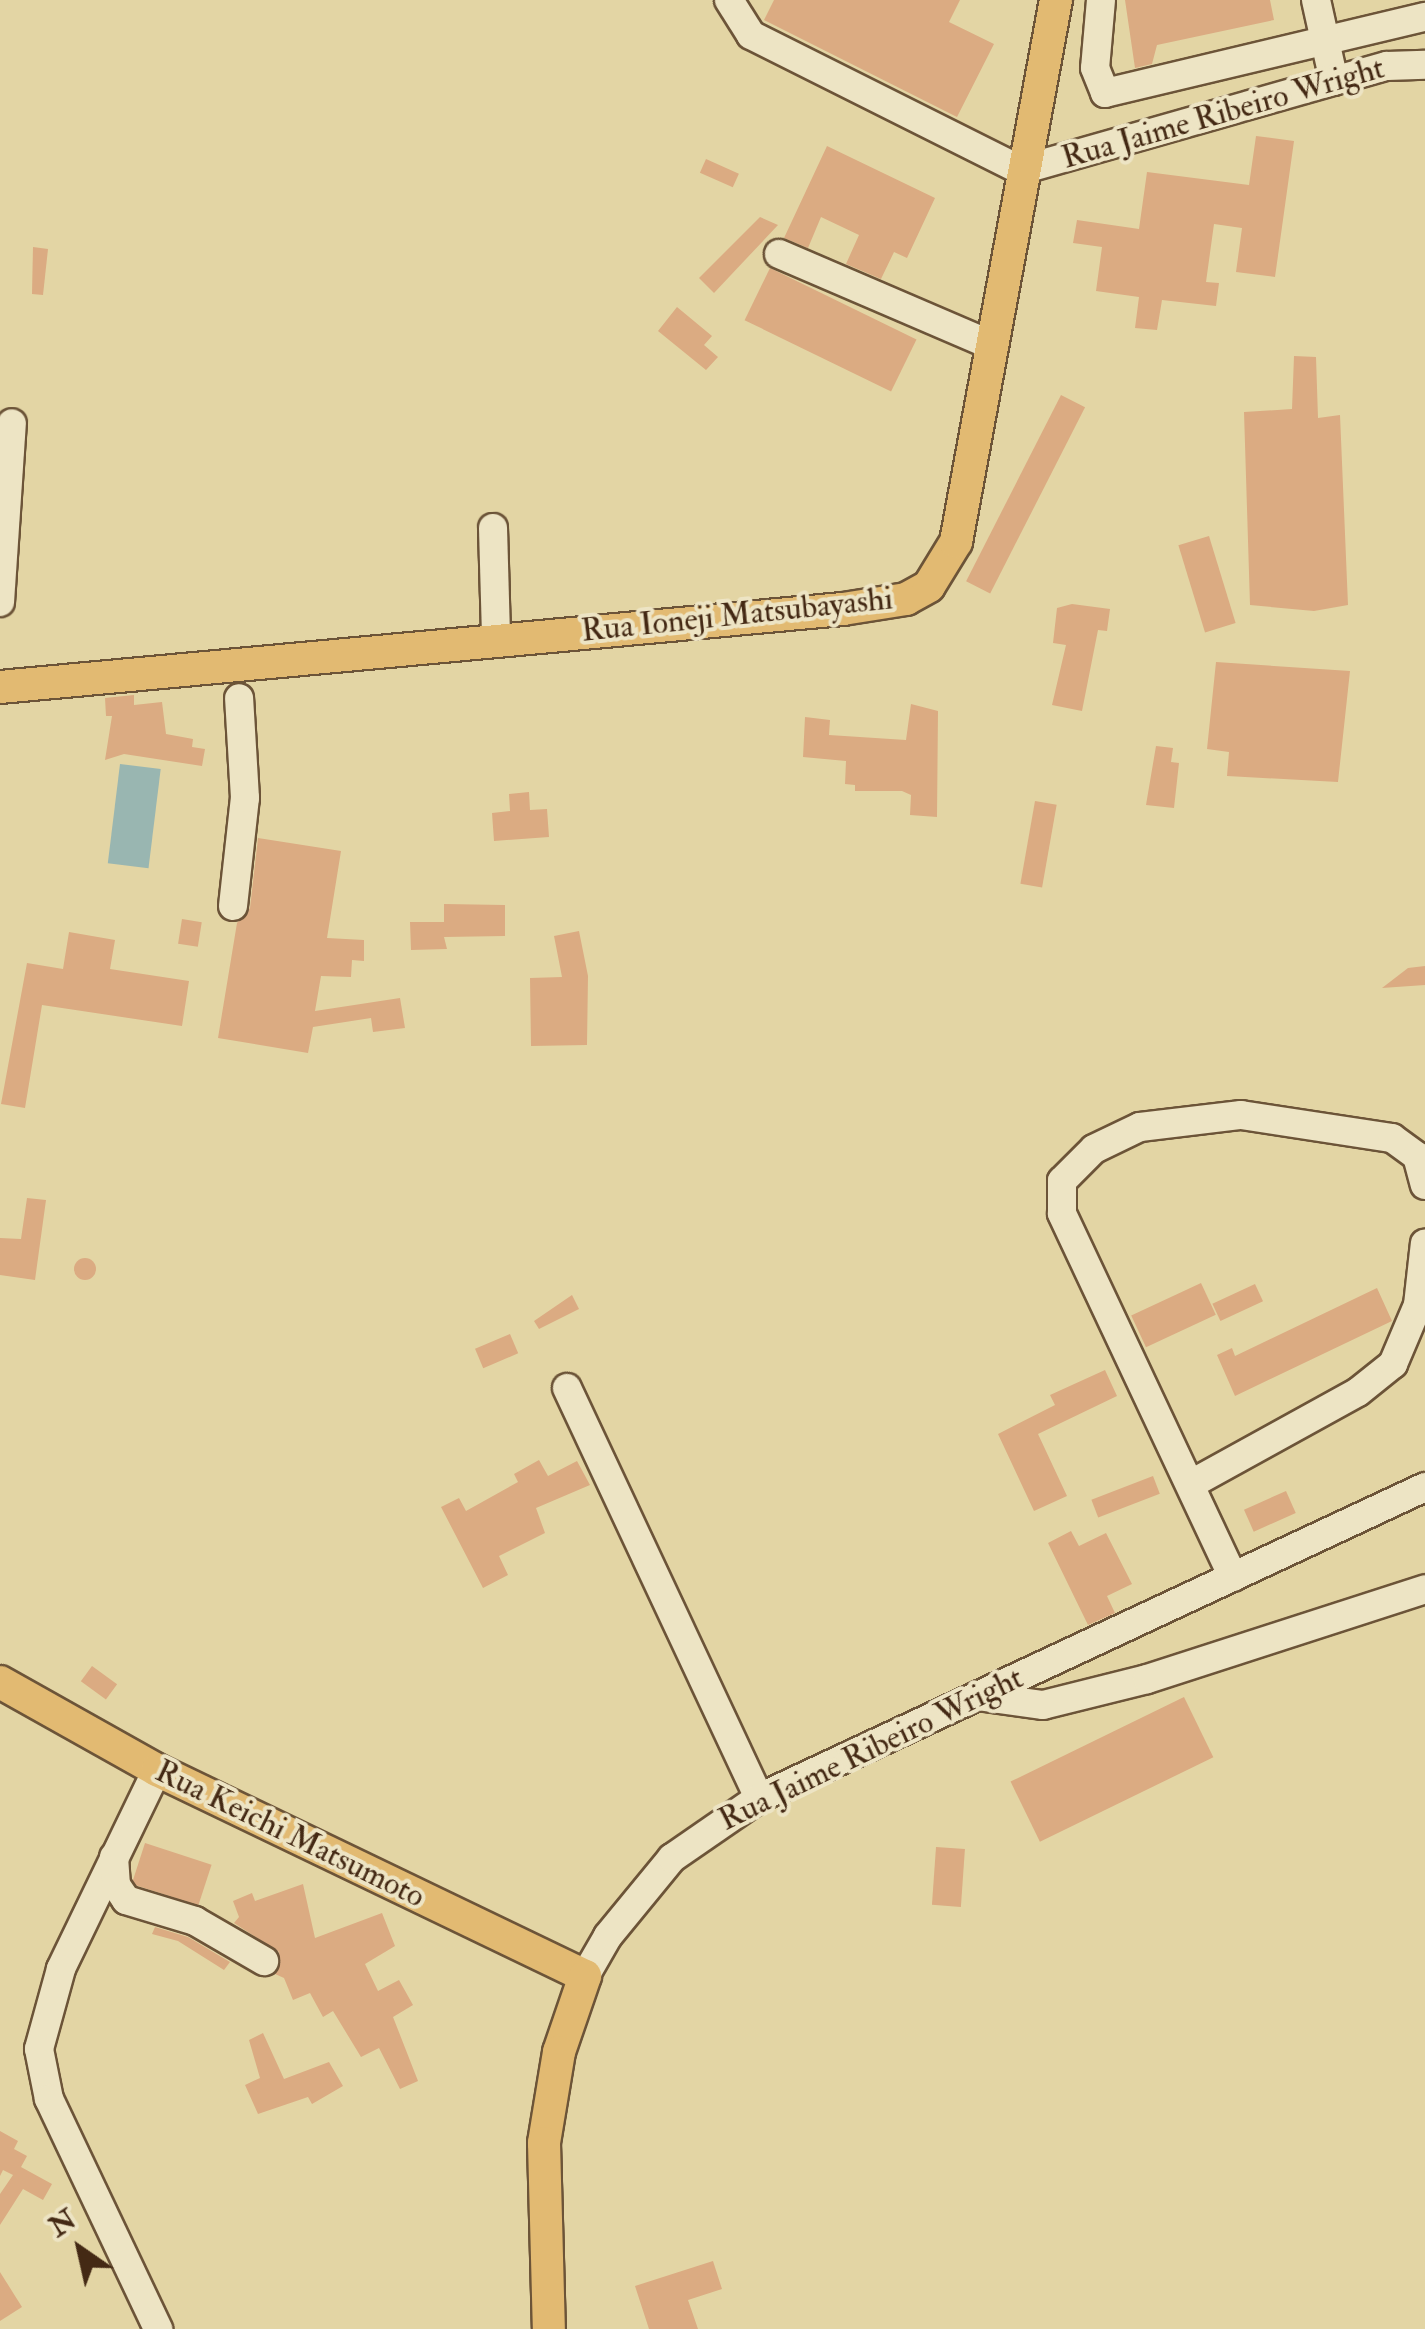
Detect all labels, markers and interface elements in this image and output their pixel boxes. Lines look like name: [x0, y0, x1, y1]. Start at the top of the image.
street label: Rua Jaime Ribeiro Wright: [1057, 49, 1389, 177]
street label: Rua Ioneji Matsubayashi: [579, 580, 895, 650]
street label: Rua Jaime Ribeiro Wright: [713, 1659, 1029, 1839]
street label: Rua Keichi Matsumoto: [149, 1752, 431, 1916]
north arrow: [30, 2199, 130, 2299]
text: N: [43, 2202, 83, 2245]

